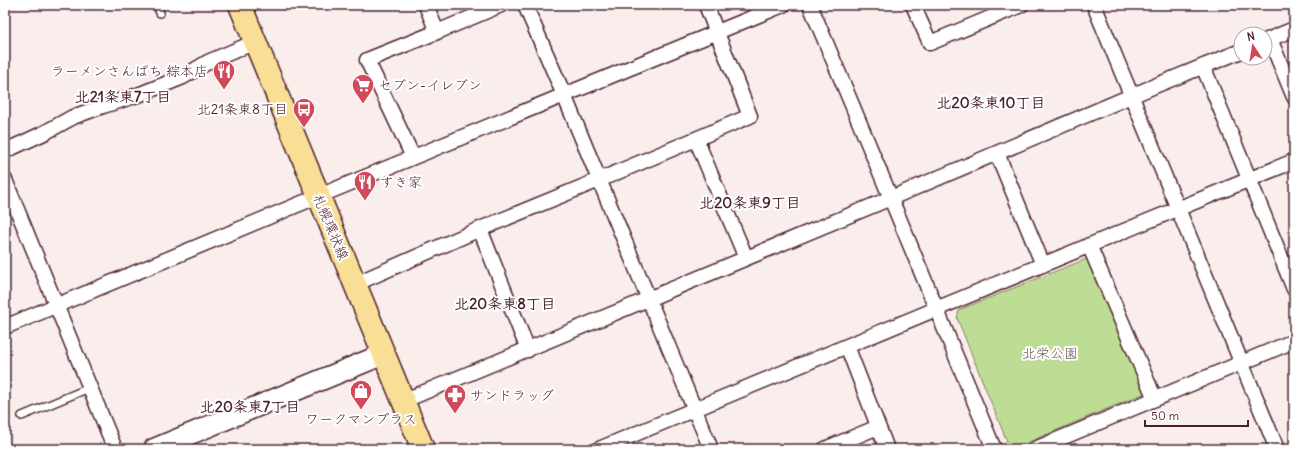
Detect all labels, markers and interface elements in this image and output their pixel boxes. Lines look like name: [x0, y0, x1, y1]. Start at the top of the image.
north arrow: [1233, 26, 1273, 66]
text: N: [1246, 29, 1256, 44]
restaurant icon: ラーメンさんぱち 綜本店: [211, 58, 237, 91]
place label: ラーメンさんぱち 綜本店: [51, 62, 208, 80]
supermarket icon: セブン-イレブン: [350, 72, 376, 105]
place label: セブン-イレブン: [378, 76, 482, 94]
district label: 北21条東7丁目: [75, 87, 171, 106]
district label: 北20条東10丁目: [937, 93, 1045, 112]
bus stop icon: 北21条東8丁目: [291, 96, 317, 129]
place label: 北21条東8丁目: [197, 100, 288, 118]
restaurant icon: すき家: [352, 169, 378, 202]
place label: すき家: [380, 173, 422, 191]
street label: 札幌環状線: [309, 191, 353, 263]
district label: 北20条東9丁目: [699, 193, 801, 212]
district label: 北20条東8丁目: [454, 294, 556, 313]
park label: 北栄公園: [1022, 344, 1078, 362]
shop icon: ワークマンプラス: [348, 378, 374, 411]
pharmacy icon: サンドラッグ: [442, 382, 468, 415]
place label: サンドラッグ: [470, 386, 554, 404]
district label: 北20条東7丁目: [200, 397, 300, 416]
scale bar: [1145, 402, 1248, 428]
text: 50 m: [1151, 408, 1180, 423]
place label: ワークマンプラス: [305, 410, 417, 428]

